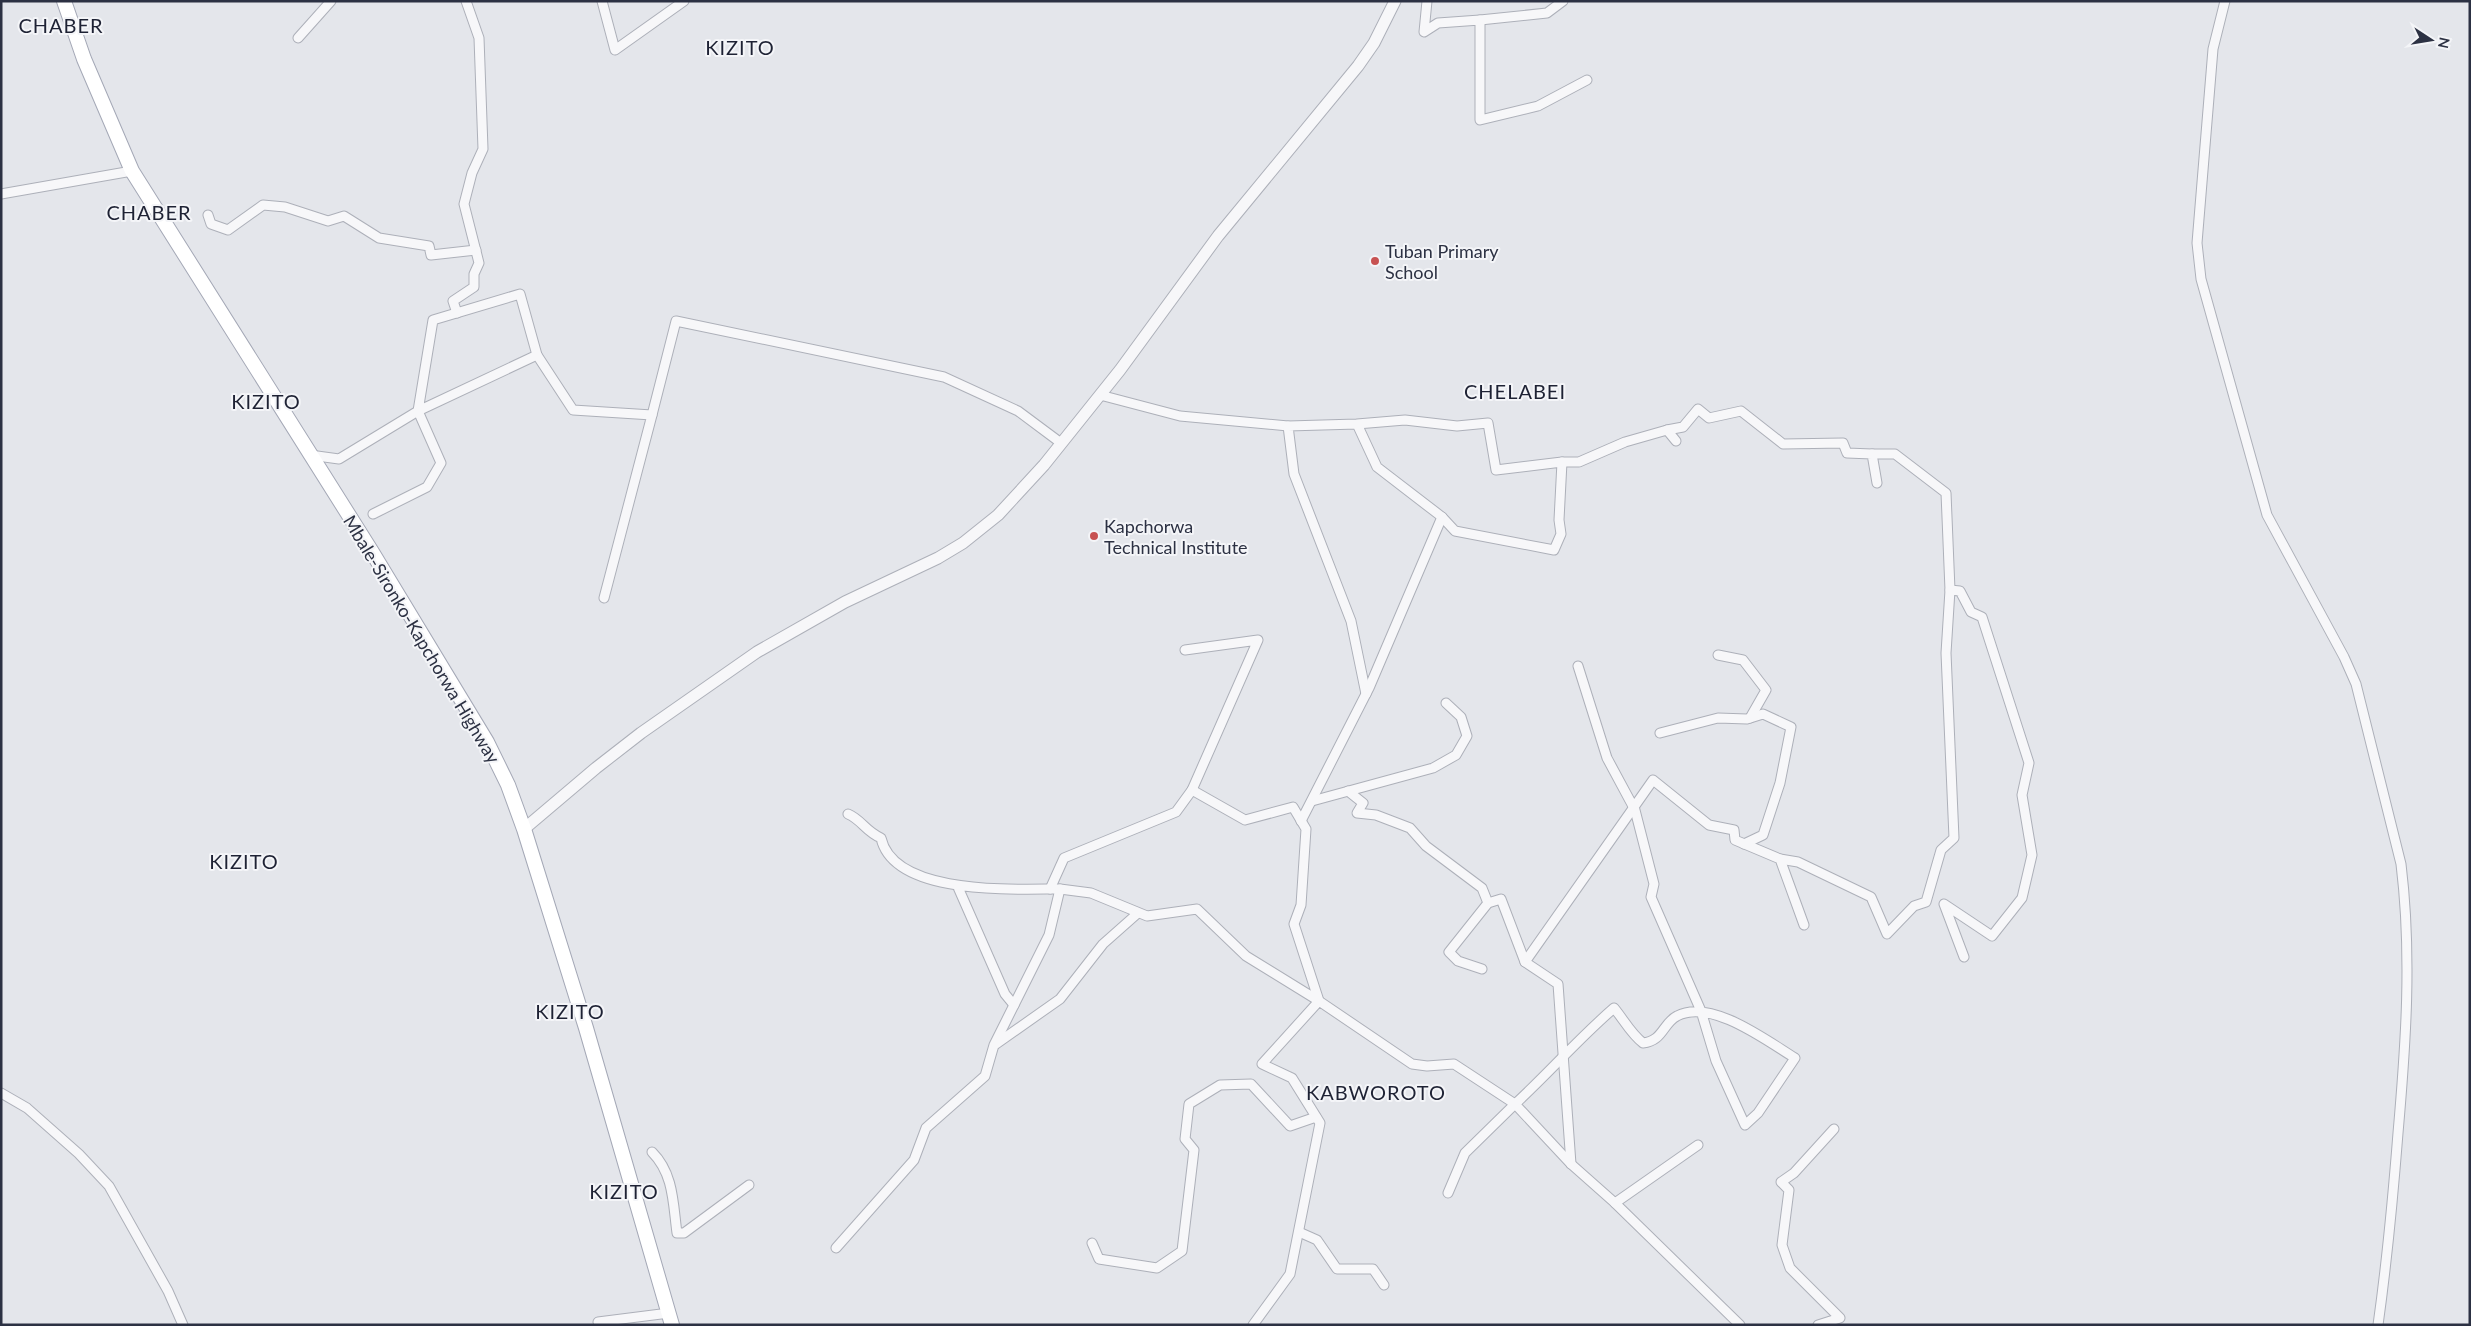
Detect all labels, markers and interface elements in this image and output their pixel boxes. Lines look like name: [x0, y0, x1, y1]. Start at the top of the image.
district label: CHABER: [18, 13, 104, 37]
north arrow: [2406, 15, 2456, 65]
district label: KIZITO: [705, 35, 775, 59]
text: N: [2435, 36, 2454, 50]
district label: CHABER: [106, 200, 192, 224]
place label: Tuban Primary School: [1385, 240, 1499, 283]
marker: Tuban Primary School: [1369, 255, 1381, 267]
district label: CHELABEI: [1464, 379, 1566, 403]
district label: KIZITO: [231, 389, 301, 413]
street label: Mbale-Sironko-Kapchorwa Highway: [339, 511, 505, 768]
place label: Kapchorwa Technical Institute: [1104, 515, 1248, 558]
marker: Kapchorwa Technical Institute: [1088, 530, 1100, 542]
district label: KIZITO: [209, 849, 279, 873]
district label: KIZITO: [535, 999, 605, 1023]
district label: KABWOROTO: [1306, 1080, 1446, 1104]
district label: KIZITO: [589, 1179, 659, 1203]

